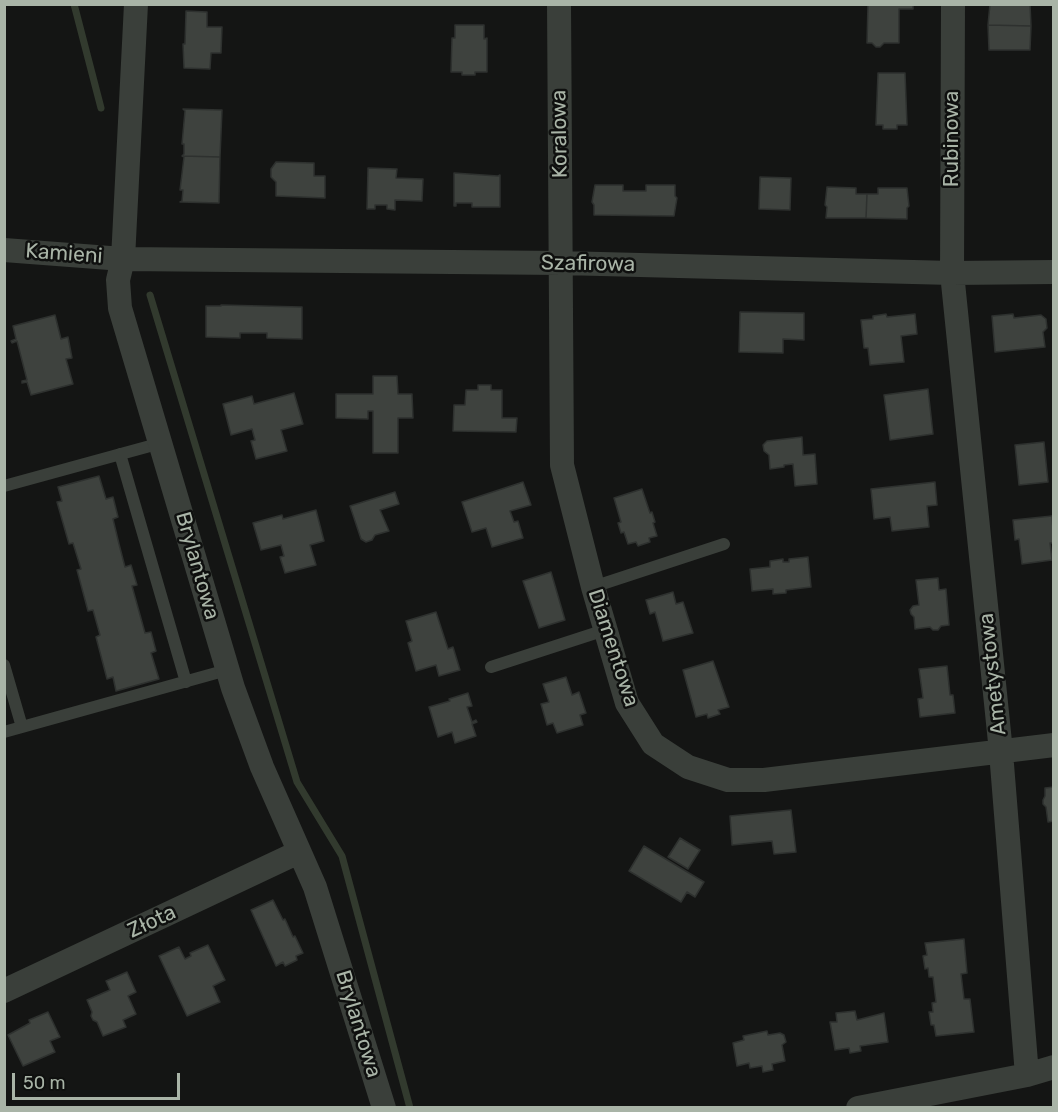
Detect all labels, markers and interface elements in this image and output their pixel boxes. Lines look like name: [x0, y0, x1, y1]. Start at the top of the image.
street label: Koralowa: [547, 90, 573, 178]
street label: Rubinowa: [939, 91, 965, 187]
street label: Kamieni: [25, 239, 103, 269]
street label: Szafirowa: [541, 251, 635, 277]
street label: Brylantowa: [170, 509, 224, 623]
street label: Diamentowa: [582, 586, 644, 710]
street label: Ametystowa: [974, 612, 1012, 736]
street label: Złota: [124, 900, 180, 944]
street label: Brylantowa: [330, 967, 386, 1081]
scale bar: [15, 1061, 183, 1099]
text: 50 m: [23, 1072, 66, 1094]

